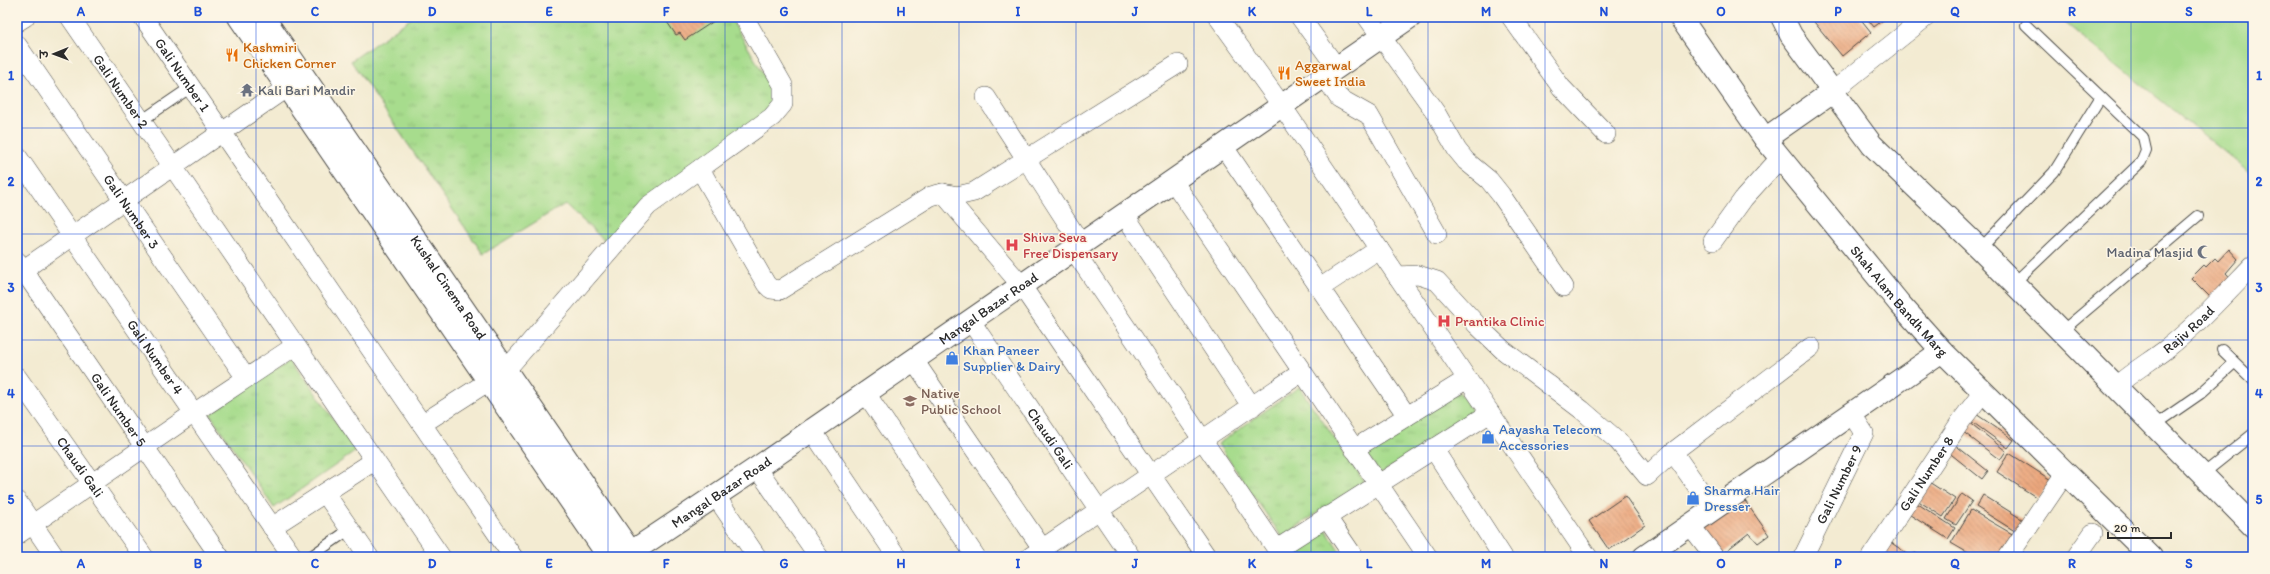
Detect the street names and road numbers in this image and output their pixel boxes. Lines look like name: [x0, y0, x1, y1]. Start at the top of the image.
street label: Gali Number 1: [151, 35, 214, 115]
street label: Gali Number 2: [90, 51, 153, 132]
street label: Gali Number 3: [100, 171, 163, 252]
street label: Kushal Cinema Road: [407, 232, 491, 343]
street label: Shah Alam Bandh Marg: [1847, 242, 1952, 361]
street label: Mangal Bazar Road: [935, 268, 1041, 348]
street label: Rajiv Road: [2159, 302, 2218, 357]
street label: Gali Number 4: [124, 316, 187, 398]
street label: Gali Number 5: [87, 369, 150, 450]
street label: Chaudi Gali: [1024, 404, 1077, 472]
street label: Chaudi Gali: [53, 433, 108, 500]
street label: Gali Number 8: [1895, 433, 1957, 514]
street label: Gali Number 9: [1812, 442, 1865, 527]
street label: Mangal Bazar Road: [668, 452, 775, 531]

